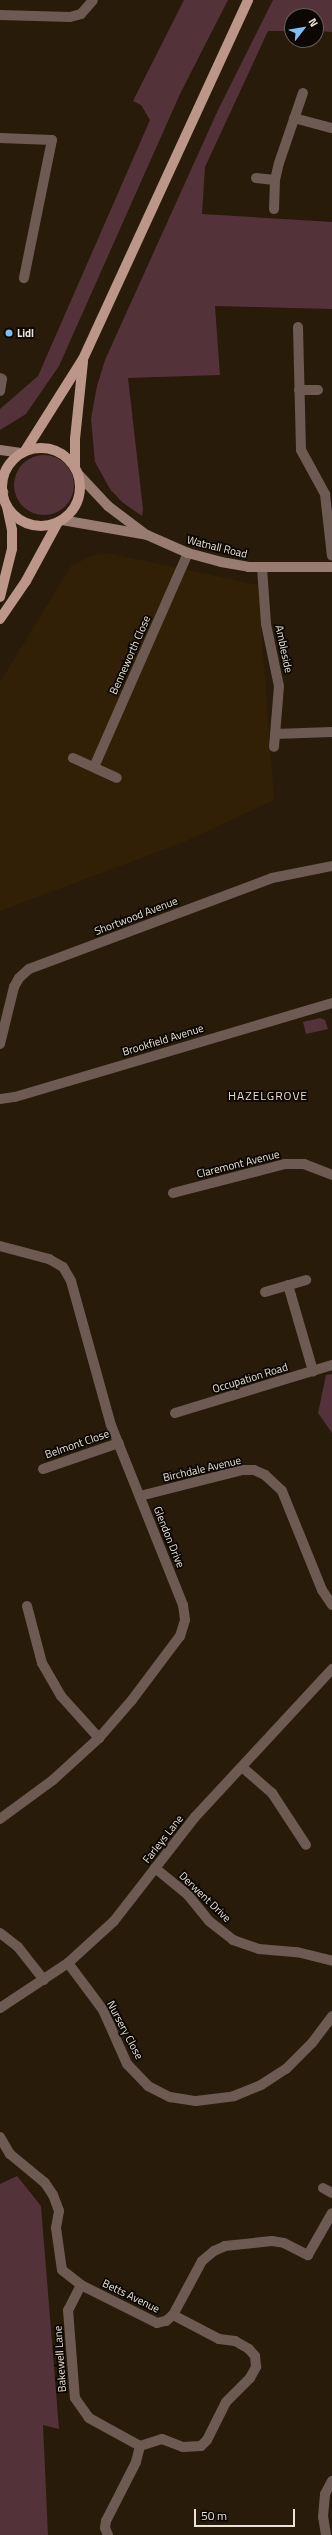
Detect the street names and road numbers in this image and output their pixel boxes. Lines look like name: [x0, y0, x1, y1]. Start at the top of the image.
street label: Watnall Road: [185, 533, 249, 561]
street label: Benneworth Close: [107, 614, 153, 696]
street label: Ambleside: [272, 624, 296, 674]
street label: Shortwood Avenue: [93, 894, 179, 938]
street label: Brookfield Avenue: [121, 1021, 205, 1059]
street label: Claremont Avenue: [195, 1147, 281, 1181]
street label: Occupation Road: [211, 1360, 289, 1396]
street label: Belmont Close: [43, 1427, 111, 1461]
street label: Birchdale Avenue: [162, 1454, 242, 1484]
street label: Glendon Drive: [151, 1504, 187, 1570]
street label: Farleys Lane: [140, 1812, 186, 1866]
street label: Derwent Drive: [176, 1869, 234, 1925]
street label: Nursery Close: [104, 1999, 146, 2061]
street label: Betts Avenue: [100, 2276, 162, 2316]
street label: Bakewell Lane: [51, 2325, 69, 2393]

